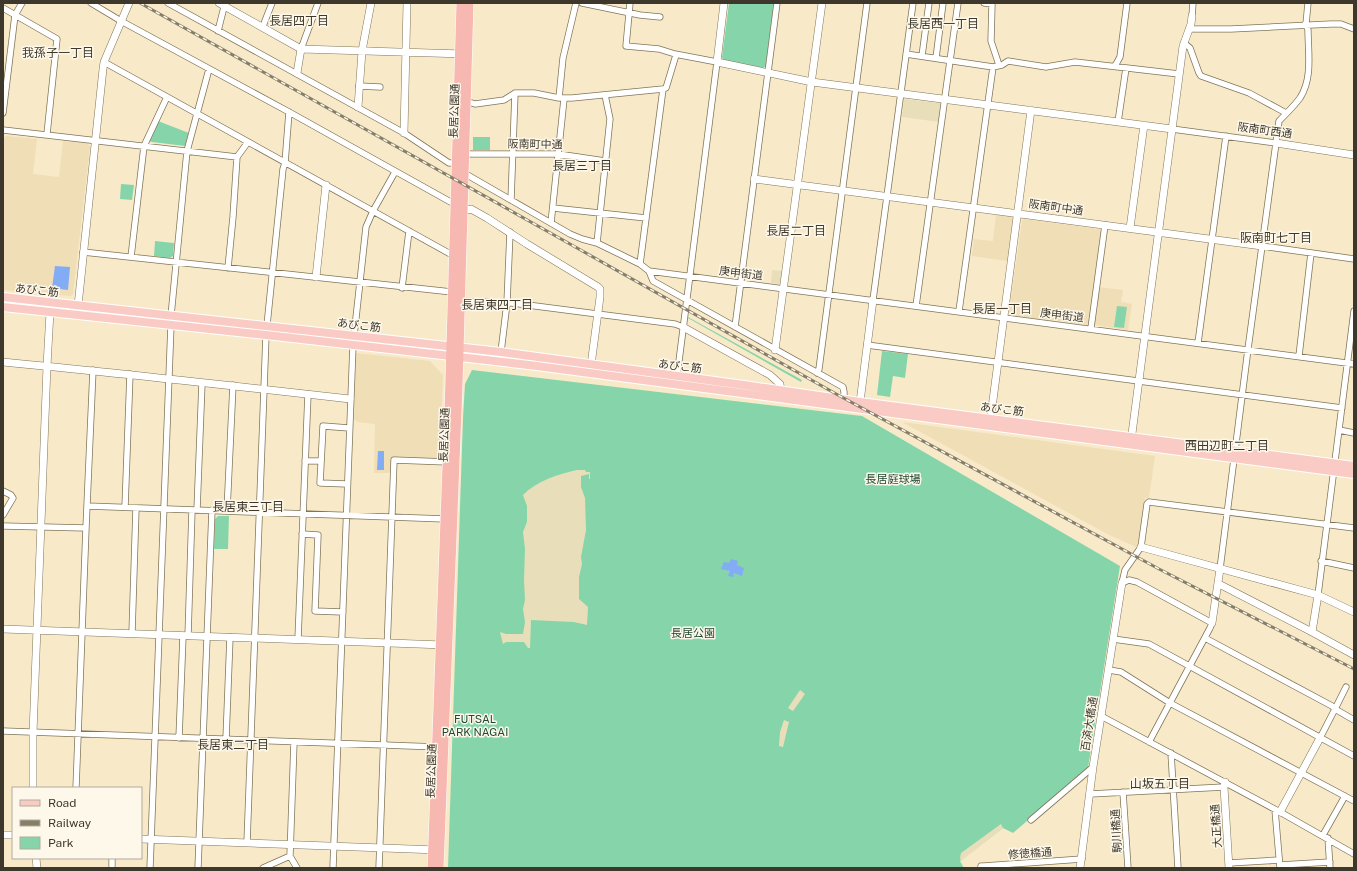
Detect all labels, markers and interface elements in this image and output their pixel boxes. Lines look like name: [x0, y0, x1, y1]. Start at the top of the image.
district label: 長居四丁目: [269, 14, 329, 28]
district label: 長居西一丁目: [907, 17, 979, 31]
district label: 我孫子一丁目: [22, 46, 94, 60]
street label: 長居公園通: [447, 83, 461, 139]
street label: 阪南町西通: [1237, 120, 1293, 140]
street label: 阪南町中通: [507, 138, 563, 150]
district label: 長居三丁目: [552, 159, 612, 173]
street label: 阪南町中通: [1028, 197, 1084, 217]
district label: 長居二丁目: [766, 224, 826, 238]
district label: 阪南町七丁目: [1240, 231, 1312, 245]
street label: 庚申街道: [718, 264, 764, 282]
street label: あびこ筋: [14, 282, 60, 298]
district label: 長居東四丁目: [461, 298, 533, 312]
district label: 長居一丁目: [972, 302, 1032, 316]
street label: 庚申街道: [1039, 306, 1085, 324]
street label: あびこ筋: [336, 316, 382, 334]
street label: あびこ筋: [657, 357, 703, 375]
street label: あびこ筋: [979, 400, 1025, 418]
street label: 長居公園通: [437, 407, 451, 463]
district label: 西田辺町二丁目: [1185, 439, 1269, 453]
park label: 長居庭球場: [866, 473, 921, 485]
district label: 長居東三丁目: [212, 500, 284, 514]
park label: 長居公園: [671, 627, 715, 639]
street label: 百済大橋通: [1079, 696, 1099, 752]
park label: FUTSAL PARK NAGAI: [442, 713, 508, 738]
district label: 長居東二丁目: [197, 738, 269, 752]
street label: 長居公園通: [424, 743, 438, 799]
district label: 山坂五丁目: [1130, 777, 1190, 791]
legend: [12, 787, 142, 859]
text: Road: [48, 796, 76, 810]
street label: 大正橋通: [1208, 804, 1224, 848]
street label: 駒川橋通: [1109, 809, 1123, 853]
text: Railway: [48, 816, 92, 830]
text: Park: [48, 836, 74, 850]
street label: 修徳橋通: [1008, 845, 1052, 861]

